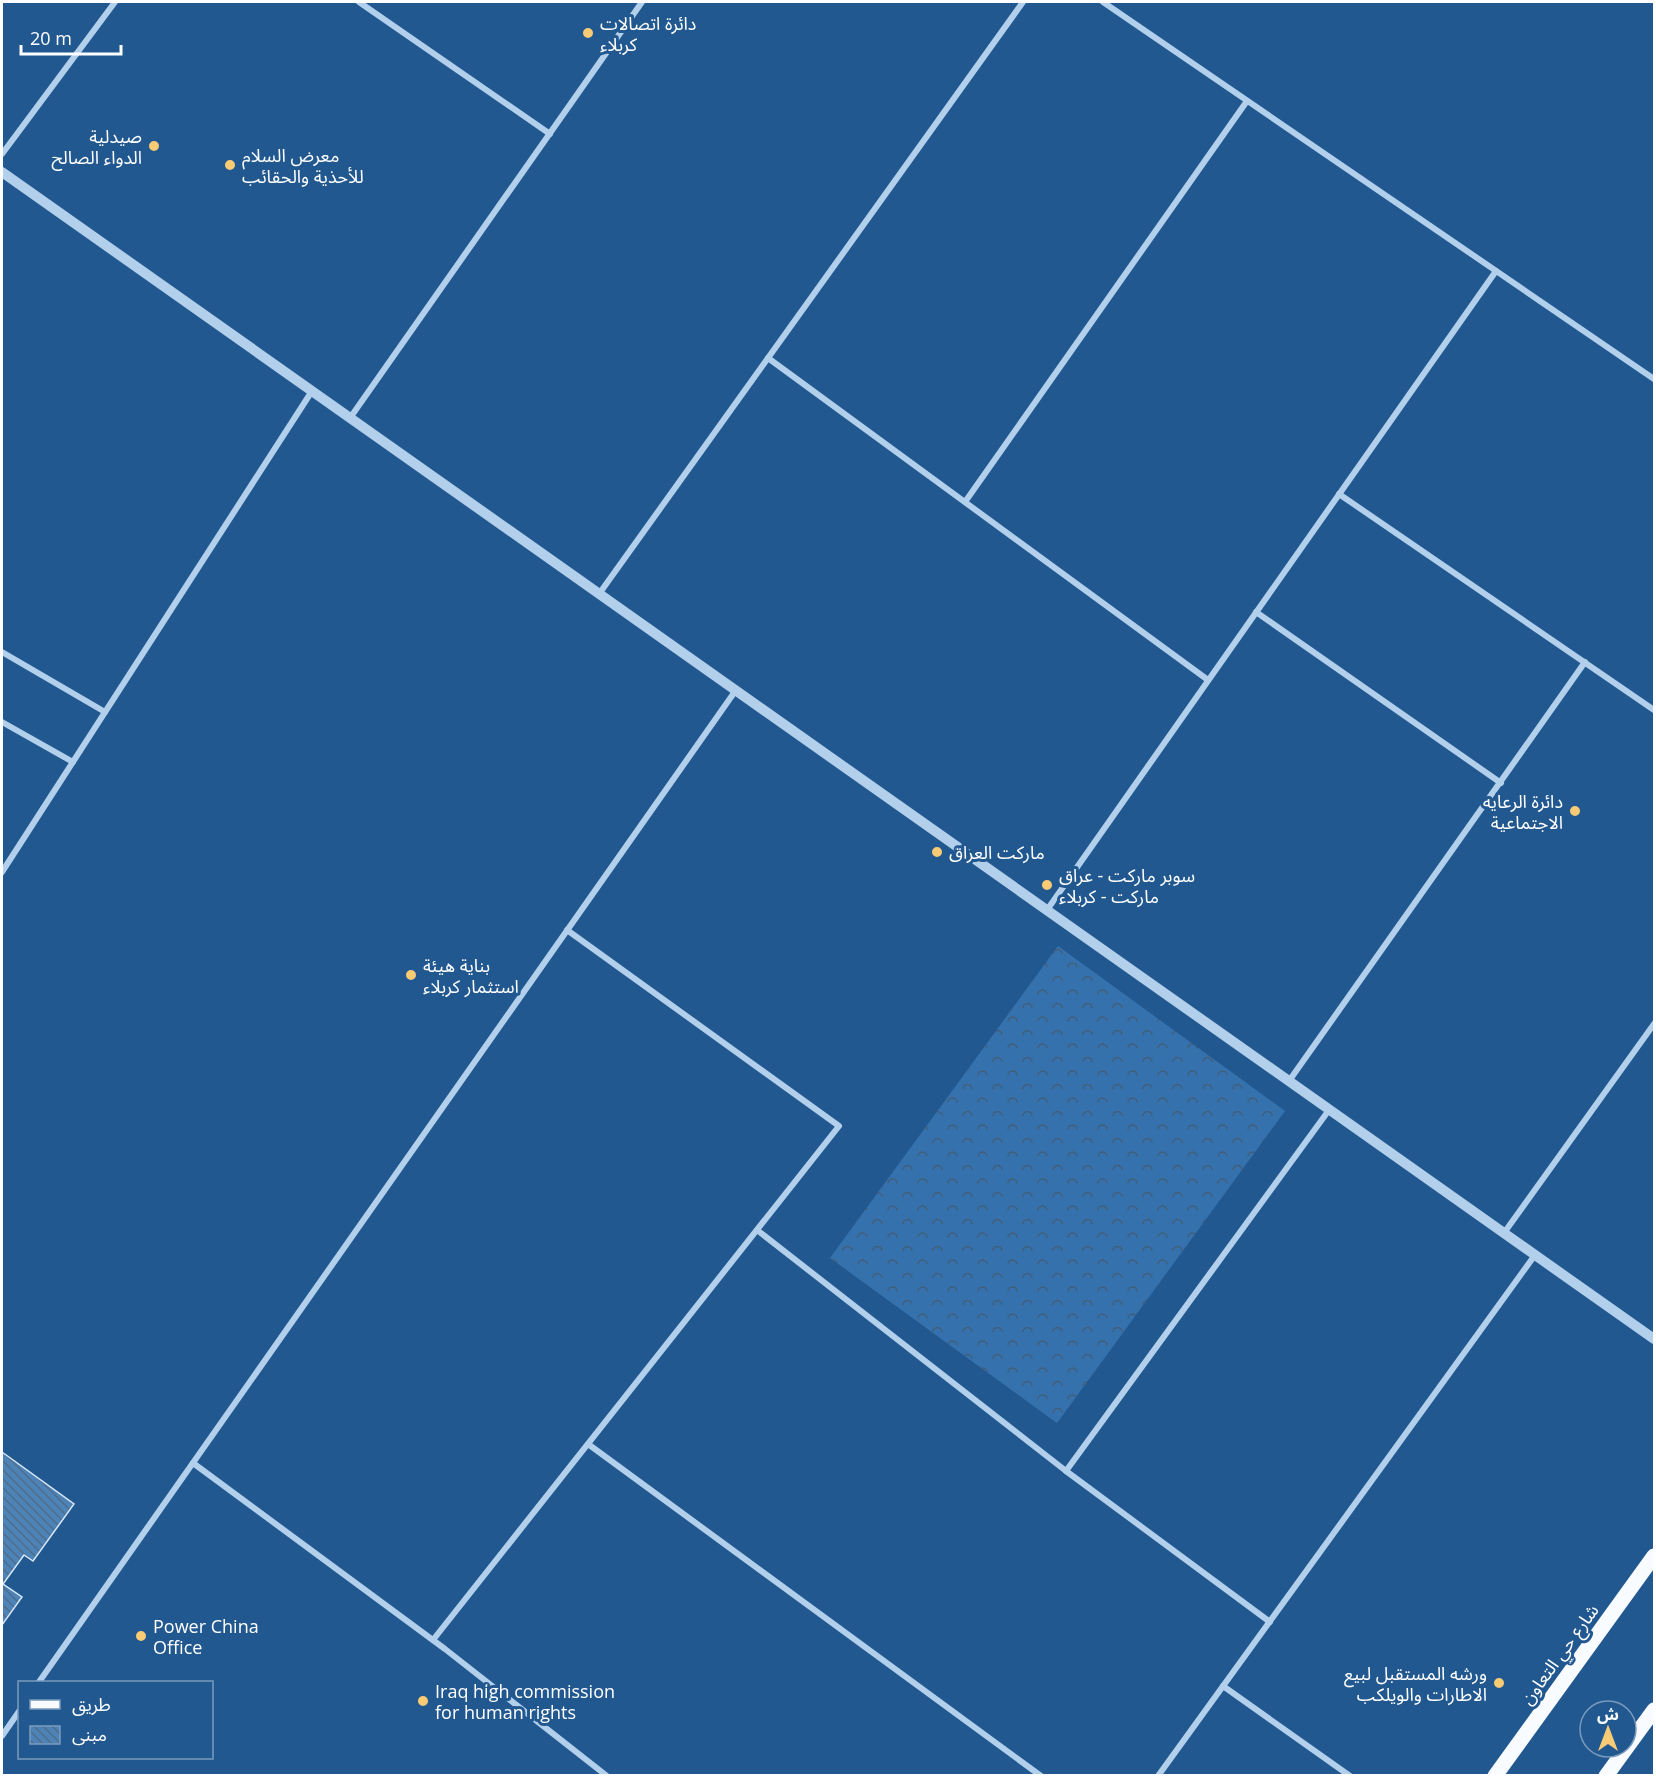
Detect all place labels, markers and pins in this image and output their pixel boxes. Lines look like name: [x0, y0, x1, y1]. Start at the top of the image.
place label: دائرة اتصالات كربلاء: [600, 11, 696, 56]
marker: دائرة اتصالات كربلاء: [581, 26, 595, 40]
place label: صيدلية الدواء الصالح: [51, 124, 142, 171]
marker: صيدلية الدواء الصالح: [147, 139, 161, 153]
place label: معرض السلام للأحذية والحقائب: [242, 143, 364, 188]
marker: معرض السلام للأحذية والحقائب: [223, 158, 237, 172]
place label: دائرة الرعايه الاجتماعية: [1483, 789, 1563, 834]
marker: دائرة الرعايه الاجتماعية: [1568, 804, 1582, 818]
place label: ماركت العراق: [949, 840, 1045, 864]
marker: ماركت العراق: [930, 845, 944, 859]
place label: سوبر ماركت - عراق ماركت - كربلاء: [1059, 863, 1195, 908]
marker: سوبر ماركت - عراق ماركت - كربلاء: [1040, 878, 1054, 892]
place label: بناية هيئة استثمار كربلاء: [423, 953, 519, 998]
marker: بناية هيئة استثمار كربلاء: [404, 968, 418, 982]
place label: Power China Office: [153, 1614, 259, 1659]
marker: Power China Office: [134, 1629, 148, 1643]
place label: ورشه المستقبل لبيع الاطارات والويلكب: [1344, 1661, 1487, 1706]
marker: ورشه المستقبل لبيع الاطارات والويلكب: [1492, 1676, 1506, 1690]
place label: Iraq high commission for human rights: [435, 1679, 615, 1724]
marker: Iraq high commission for human rights: [416, 1694, 430, 1708]

